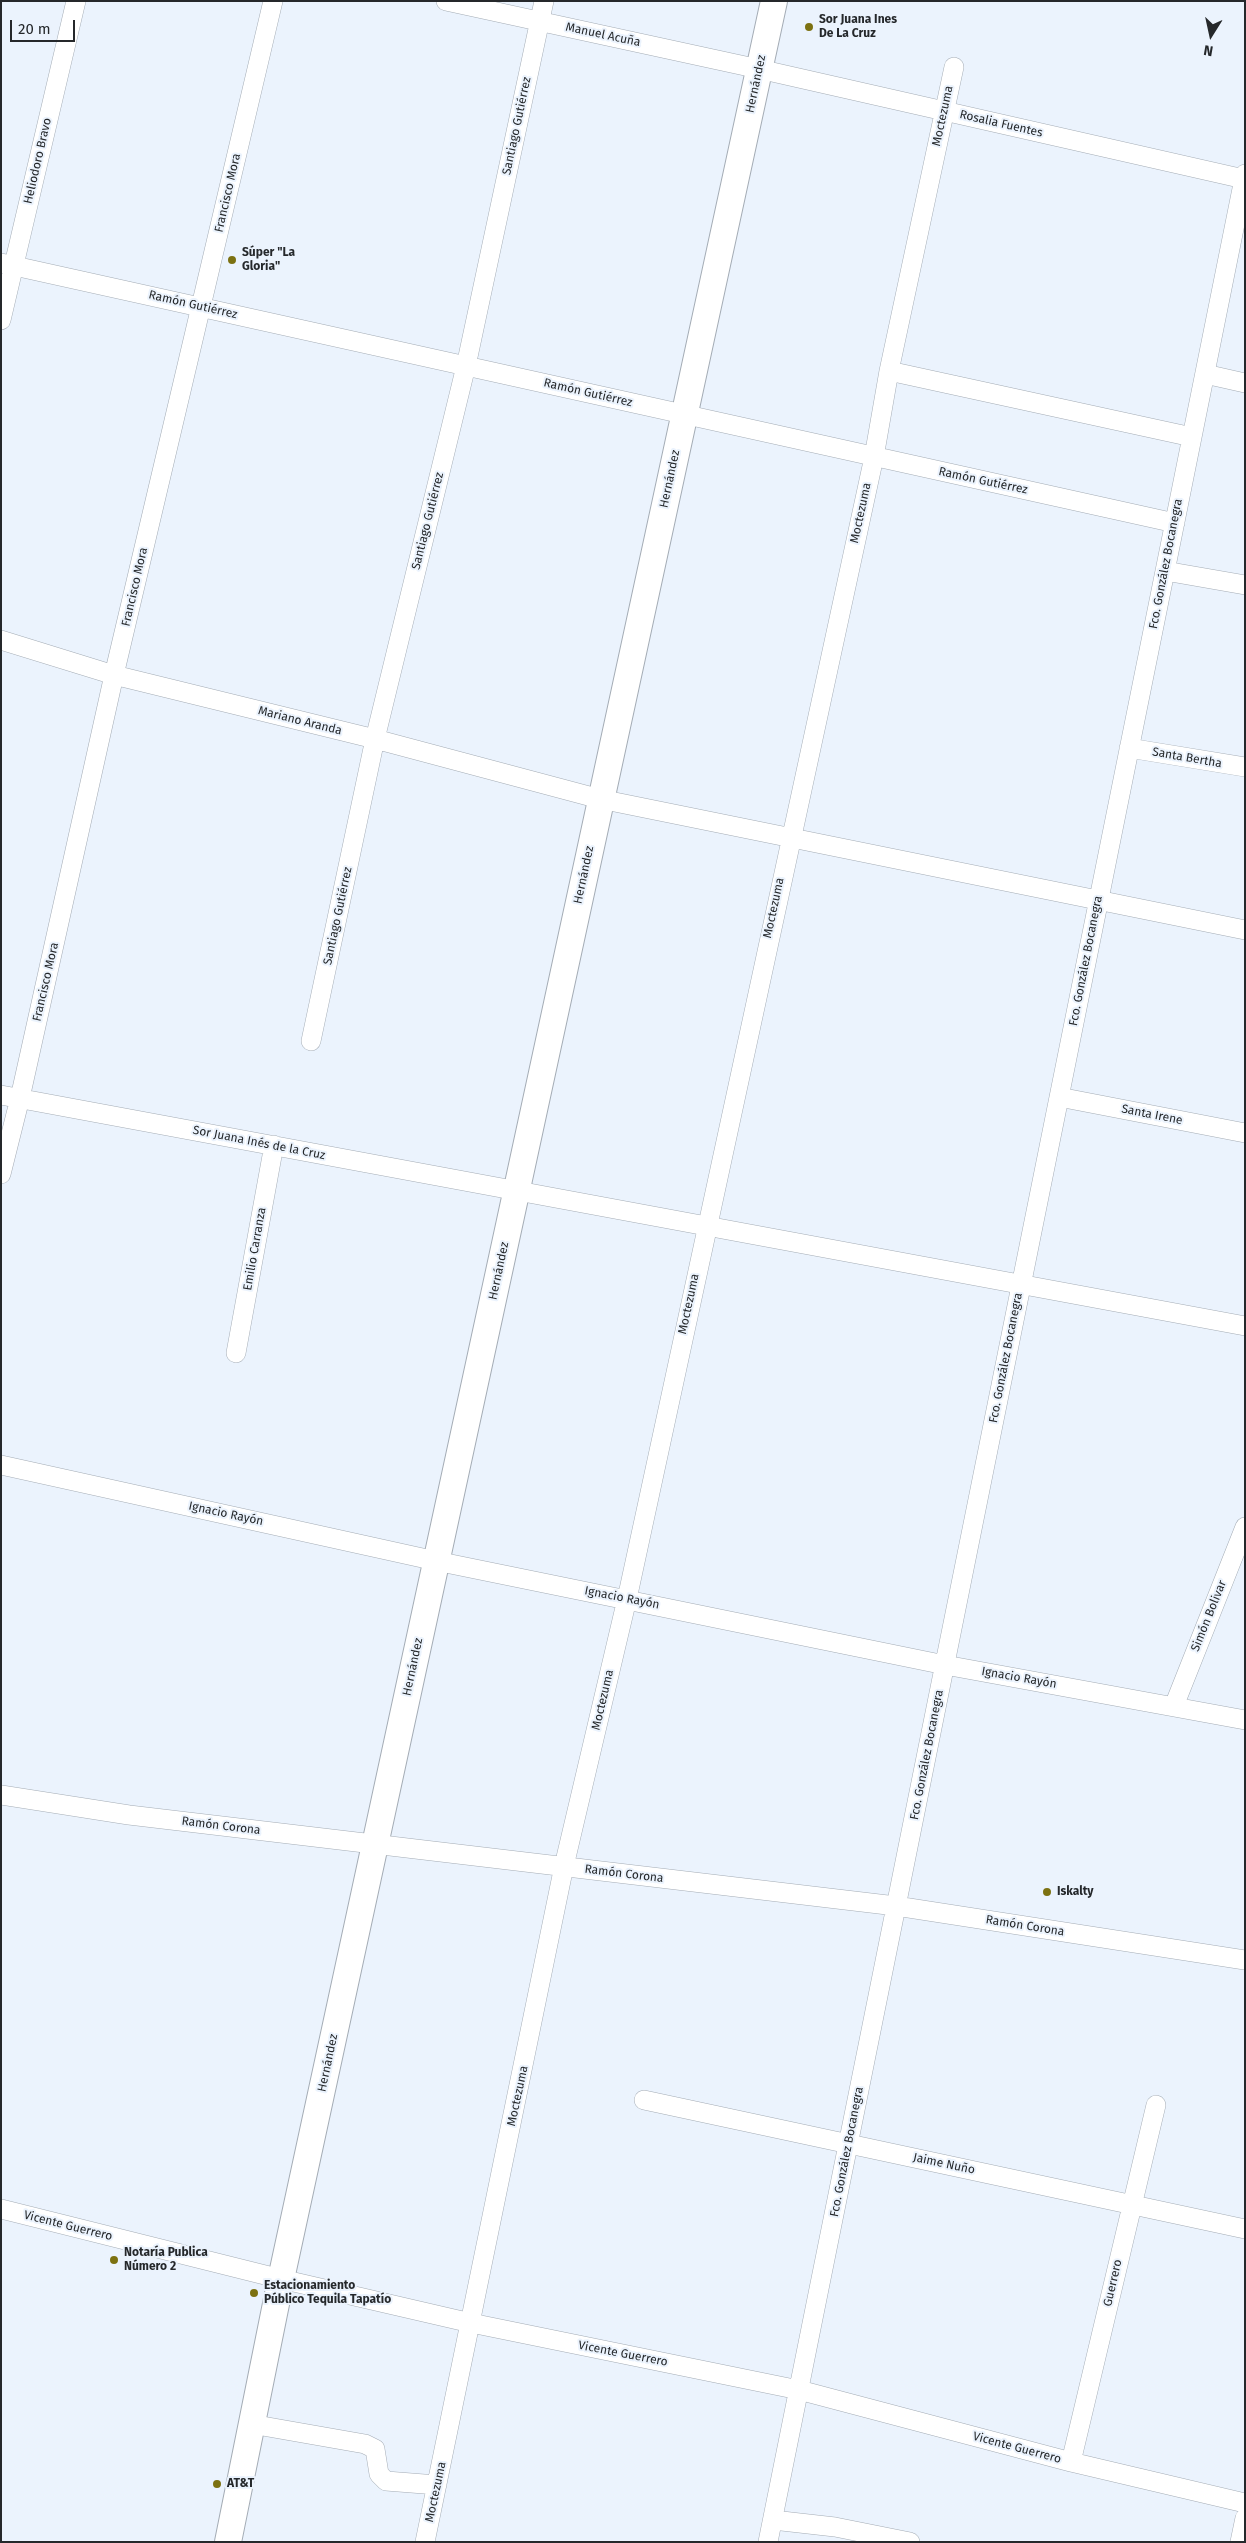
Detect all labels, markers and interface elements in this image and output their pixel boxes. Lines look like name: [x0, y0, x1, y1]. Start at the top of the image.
scale bar: [12, 10, 78, 42]
north arrow: [1186, 10, 1236, 60]
place label: Sor Juana Ines De La Cruz: [819, 13, 897, 41]
text: 20 m: [18, 20, 51, 38]
street label: Manuel Acuña: [564, 20, 642, 50]
marker: Sor Juana Ines De La Cruz: [803, 21, 815, 33]
text: N: [1202, 41, 1214, 59]
street label: Hernández: [743, 54, 769, 114]
street label: Santiago Gutiérrez: [500, 76, 534, 176]
street label: Moctezuma: [930, 84, 956, 148]
street label: Rosalia Fuentes: [958, 107, 1044, 141]
street label: Heliodoro Bravo: [21, 117, 55, 205]
street label: Francisco Mora: [212, 152, 244, 234]
place label: Súper "La Gloria": [242, 246, 295, 274]
marker: Súper "La Gloria": [226, 254, 238, 266]
street label: Ramón Gutiérrez: [147, 288, 239, 322]
street label: Ramón Gutiérrez: [542, 376, 634, 410]
street label: Hernández: [657, 449, 683, 509]
street label: Ramón Gutiérrez: [937, 465, 1029, 497]
street label: Santiago Gutiérrez: [409, 471, 447, 571]
street label: Moctezuma: [848, 481, 874, 545]
street label: Fco. González Bocanegra: [1146, 498, 1186, 630]
street label: Francisco Mora: [119, 546, 151, 628]
street label: Mariano Aranda: [257, 704, 343, 738]
street label: Santa Bertha: [1151, 745, 1223, 771]
street label: Hernández: [571, 845, 597, 905]
street label: Santiago Gutiérrez: [321, 866, 355, 966]
street label: Moctezuma: [761, 876, 787, 940]
street label: Fco. González Bocanegra: [1066, 895, 1106, 1027]
street label: Francisco Mora: [30, 941, 62, 1023]
street label: Santa Irene: [1120, 1102, 1184, 1128]
street label: Sor Juana Inés de la Cruz: [192, 1123, 326, 1163]
street label: Emilio Carranza: [241, 1206, 269, 1292]
street label: Hernández: [486, 1241, 512, 1301]
street label: Moctezuma: [676, 1272, 702, 1336]
street label: Fco. González Bocanegra: [986, 1292, 1026, 1424]
street label: Ignacio Rayón: [187, 1499, 265, 1529]
street label: Simón Bolivar: [1188, 1578, 1230, 1654]
street label: Ignacio Rayón: [583, 1584, 661, 1612]
street label: Hernández: [400, 1637, 426, 1697]
street label: Ignacio Rayón: [980, 1664, 1058, 1692]
street label: Moctezuma: [589, 1668, 617, 1732]
street label: Fco. González Bocanegra: [907, 1689, 947, 1821]
street label: Ramón Corona: [181, 1814, 261, 1838]
street label: Ramón Corona: [584, 1862, 664, 1886]
place label: Iskalty: [1057, 1885, 1094, 1899]
marker: Iskalty: [1041, 1886, 1053, 1898]
street label: Ramón Corona: [985, 1913, 1065, 1939]
street label: Hernández: [315, 2033, 341, 2093]
street label: Moctezuma: [505, 2064, 531, 2128]
street label: Fco. González Bocanegra: [827, 2086, 867, 2218]
street label: Jaime Nuño: [912, 2150, 976, 2178]
street label: Vicente Guerrero: [22, 2208, 114, 2244]
place label: Notaría Publica Número 2: [124, 2246, 208, 2274]
marker: Notaría Publica Número 2: [108, 2254, 120, 2266]
street label: Guerrero: [1101, 2258, 1125, 2308]
place label: Estacionamiento Público Tequila Tapatío: [264, 2279, 391, 2307]
marker: Estacionamiento Público Tequila Tapatío: [248, 2287, 260, 2299]
street label: Vicente Guerrero: [577, 2338, 669, 2370]
street label: Vicente Guerrero: [971, 2429, 1063, 2467]
street label: Moctezuma: [423, 2460, 449, 2524]
place label: AT&T: [227, 2477, 254, 2491]
marker: AT&T: [211, 2478, 223, 2490]

